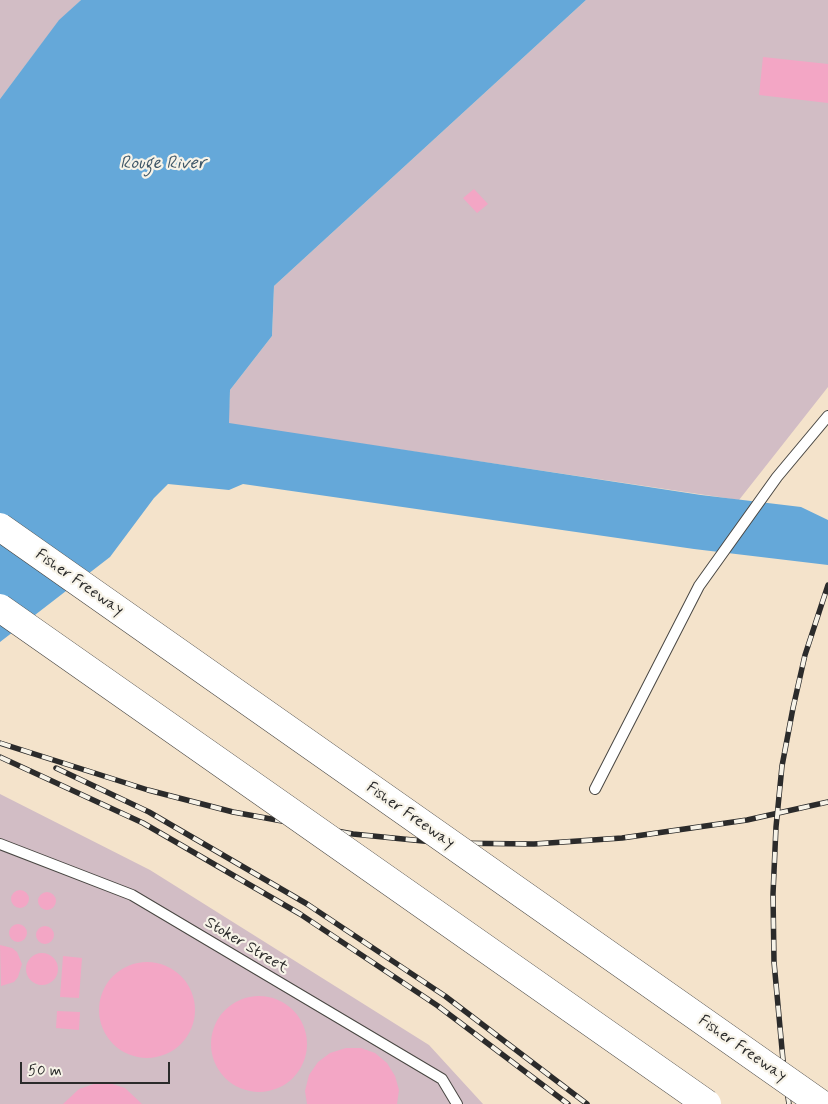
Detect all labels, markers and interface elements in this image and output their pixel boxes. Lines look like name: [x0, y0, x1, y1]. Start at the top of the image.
water label: Rouge River: [120, 153, 206, 175]
street label: Fisher Freeway: [31, 546, 127, 620]
street label: Fisher Freeway: [362, 779, 458, 853]
street label: Stoker Street: [201, 914, 291, 978]
street label: Fisher Freeway: [694, 1012, 790, 1086]
scale bar: [22, 1052, 172, 1084]
text: 50 m: [28, 1061, 62, 1081]

